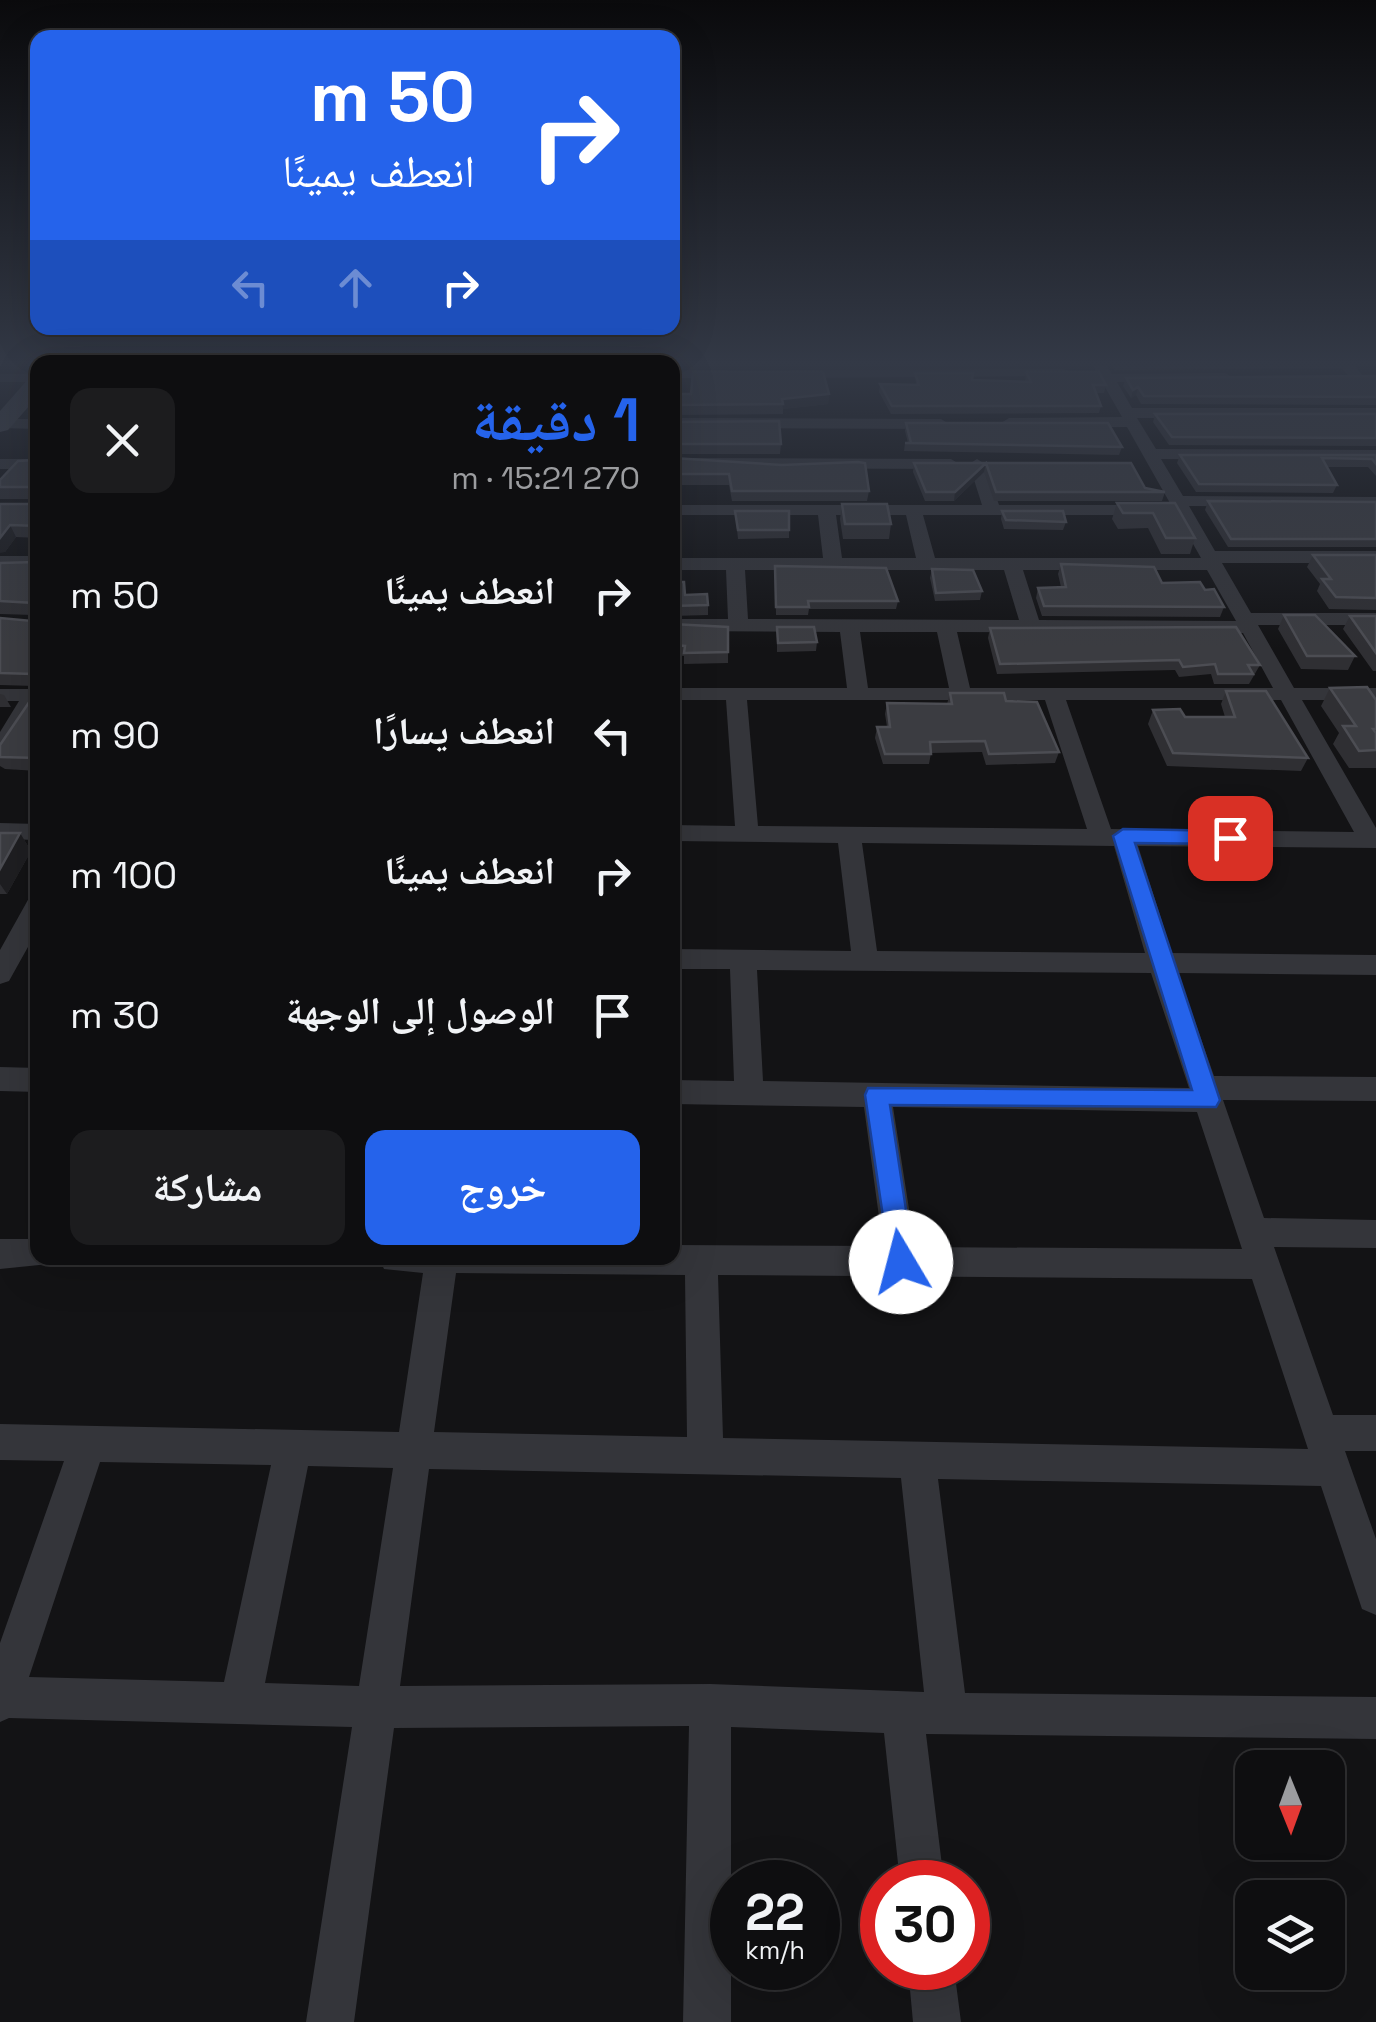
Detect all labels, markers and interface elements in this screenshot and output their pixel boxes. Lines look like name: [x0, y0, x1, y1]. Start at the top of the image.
text: 50 m: [310, 52, 475, 141]
icon: right: [510, 70, 640, 200]
text: انعطف يمينًا: [282, 143, 475, 200]
icon: left: [223, 260, 278, 315]
icon: ahead: [328, 260, 383, 315]
icon: right: [433, 260, 488, 315]
text: 1 دقيقة: [472, 382, 640, 459]
button: close: [70, 388, 175, 493]
text: 270 m · 15:21: [451, 458, 640, 498]
text: انعطف يمينًا: [384, 567, 555, 615]
icon: right: [585, 568, 640, 623]
text: 50 m: [70, 571, 160, 619]
text: انعطف يسارًا: [373, 707, 555, 755]
icon: left: [585, 708, 640, 763]
text: 90 m: [70, 711, 160, 759]
pin: [1188, 796, 1273, 881]
icon: arrive: [1203, 811, 1258, 866]
text: انعطف يمينًا: [384, 847, 555, 895]
icon: right: [585, 848, 640, 903]
text: 100 m: [70, 851, 177, 899]
text: الوصول إلى الوجهة: [286, 987, 555, 1035]
icon: arrive: [585, 988, 640, 1043]
text: 30 m: [70, 991, 160, 1039]
button: مشاركة: [70, 1130, 345, 1245]
button: خروج: [365, 1130, 640, 1245]
position arrow: [849, 1210, 953, 1314]
north arrow: [1235, 1750, 1345, 1860]
map controls: [1235, 1750, 1345, 1990]
speed limit sign: 30: [860, 1860, 990, 1990]
button: layers: [1235, 1880, 1345, 1990]
text: 22: [745, 1881, 805, 1945]
text: km/h: [745, 1934, 805, 1966]

